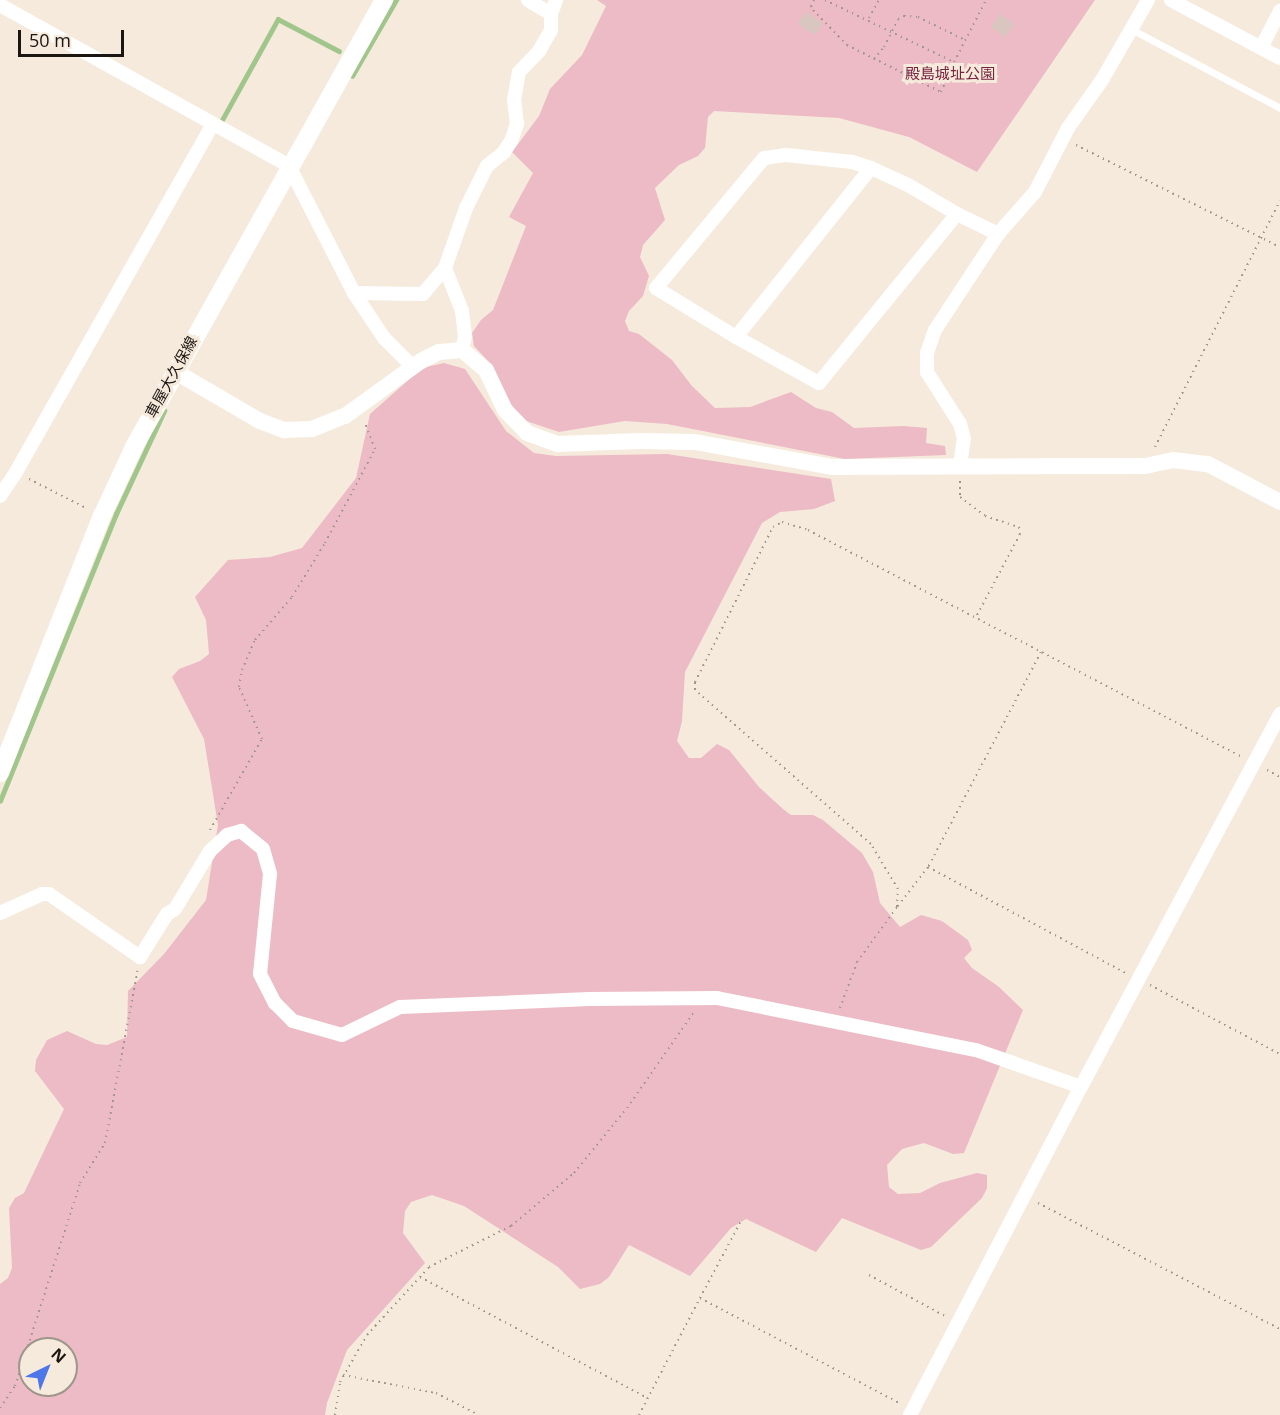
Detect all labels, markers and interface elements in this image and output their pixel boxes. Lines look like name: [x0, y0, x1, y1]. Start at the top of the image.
scale bar: [21, 18, 128, 56]
text: 50 m: [29, 28, 71, 52]
park label: 殿島城址公園: [905, 65, 995, 83]
street label: 車屋大久保線: [141, 333, 201, 421]
north arrow: [18, 1337, 78, 1397]
text: N: [47, 1343, 71, 1368]

